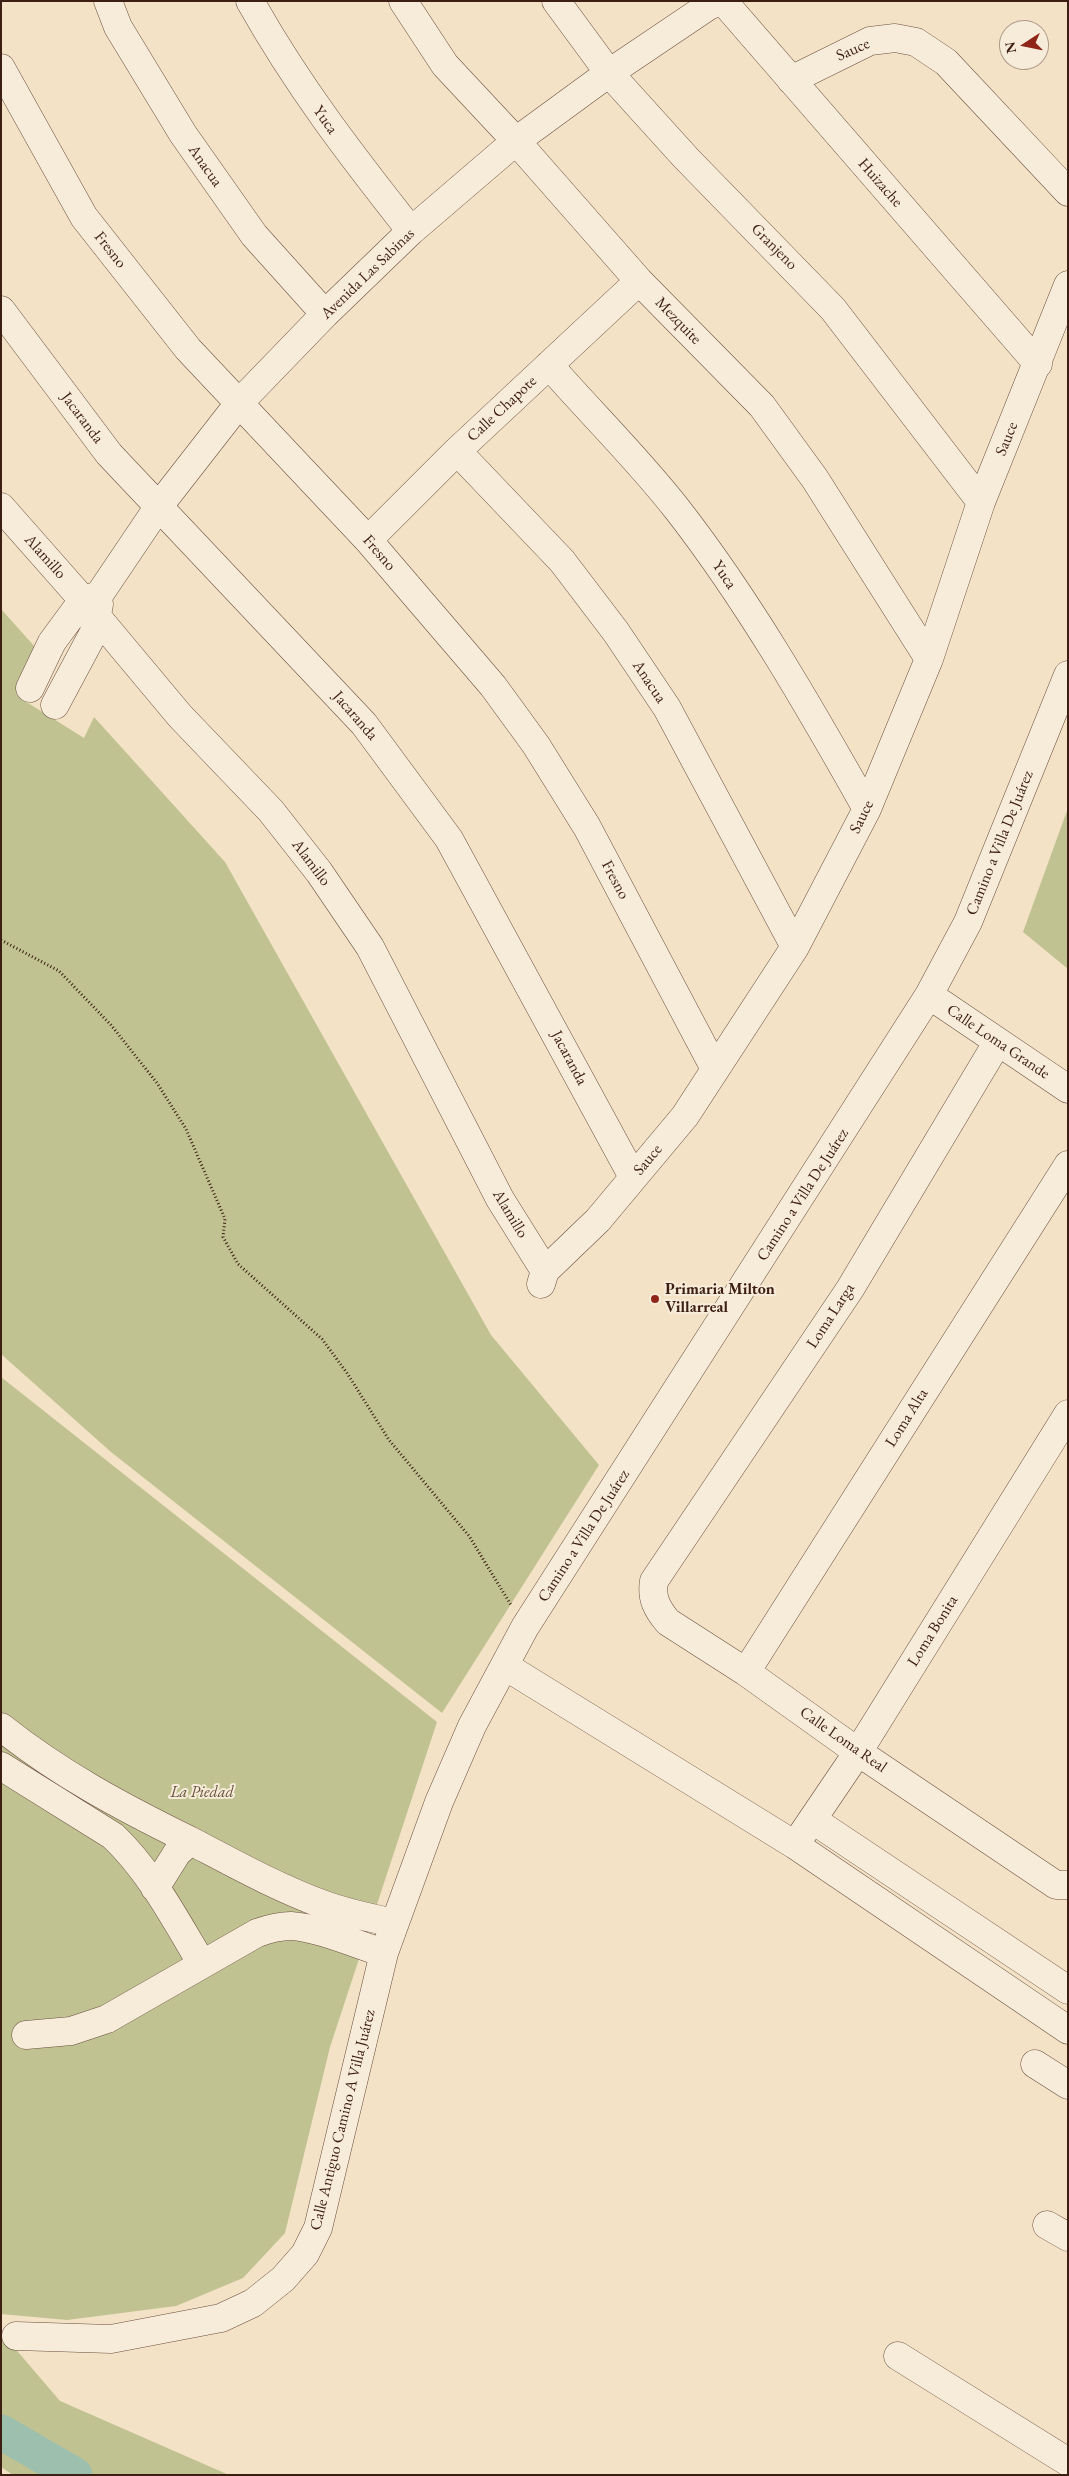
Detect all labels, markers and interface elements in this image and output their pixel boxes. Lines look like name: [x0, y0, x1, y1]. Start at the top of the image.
north arrow: [999, 20, 1049, 70]
street label: Sauce: [833, 34, 873, 66]
text: N: [1000, 40, 1020, 55]
street label: Yuca: [308, 102, 342, 138]
street label: Anacua: [184, 141, 226, 191]
street label: Huizache: [853, 155, 907, 211]
street label: Granjeno: [747, 220, 801, 274]
street label: Avenida Las Sabinas: [317, 224, 419, 324]
street label: Fresno: [90, 228, 130, 272]
street label: Mezquite: [651, 293, 705, 349]
street label: Calle Chapote: [463, 372, 541, 446]
street label: Jacaranda: [57, 389, 107, 447]
street label: Sauce: [992, 419, 1022, 459]
street label: Alamillo: [20, 531, 70, 583]
street label: Fresno: [358, 531, 400, 575]
street label: Yuca: [708, 557, 740, 593]
street label: Anacua: [628, 657, 670, 707]
street label: Jacaranda: [328, 687, 382, 745]
street label: Camino a Villa De Juárez: [962, 768, 1038, 918]
street label: Sauce: [846, 797, 878, 837]
street label: Alamillo: [287, 836, 335, 890]
street label: Fresno: [597, 857, 633, 903]
street label: Calle Loma Grande: [943, 1000, 1053, 1084]
street label: Jacaranda: [547, 1027, 591, 1089]
street label: Camino a Villa De Juárez: [753, 1125, 853, 1265]
street label: Sauce: [629, 1141, 667, 1179]
street label: Alamillo: [488, 1186, 532, 1242]
place label: Primaria Milton Villarreal: [665, 1280, 775, 1318]
street label: Loma Larga: [803, 1280, 859, 1352]
marker: Primaria Milton Villarreal: [649, 1293, 661, 1305]
street label: Loma Alta: [881, 1385, 933, 1451]
street label: Camino a Villa De Juárez: [534, 1466, 634, 1606]
street label: Loma Bonita: [904, 1592, 962, 1670]
street label: Calle Loma Real: [796, 1703, 890, 1777]
park label: La Piedad: [170, 1783, 234, 1803]
street label: Calle Antiguo Camino A Villa Juárez: [306, 2007, 380, 2233]

